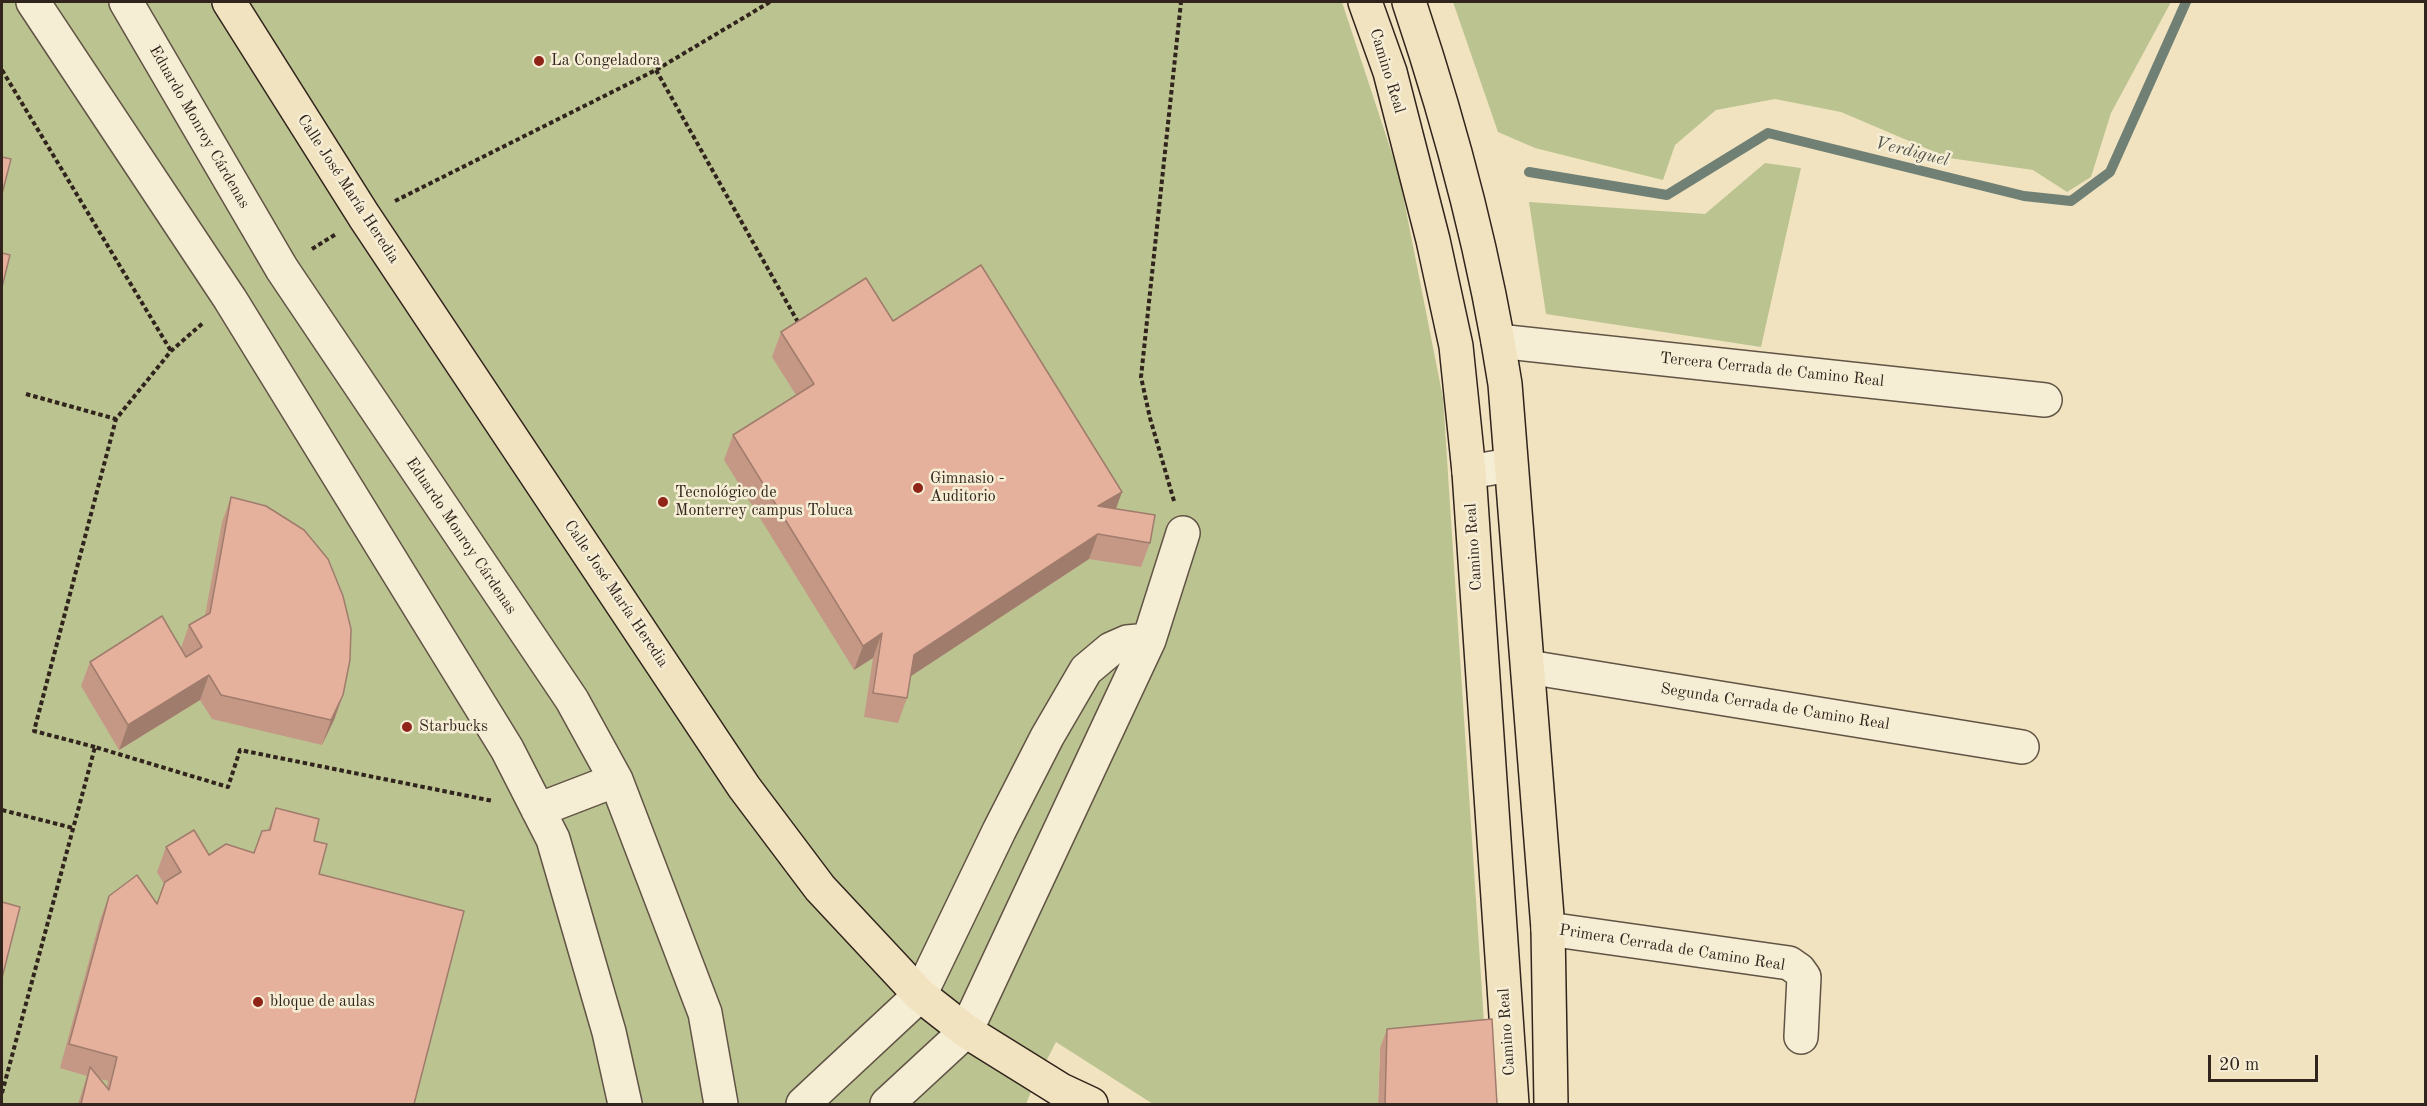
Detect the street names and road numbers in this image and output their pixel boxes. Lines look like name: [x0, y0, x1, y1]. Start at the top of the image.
street label: Camino Real: [1365, 26, 1409, 116]
street label: Eduardo Monroy Cárdenas: [144, 42, 254, 212]
street label: Calle José María Heredia: [293, 111, 403, 267]
street label: Tercera Cerrada de Camino Real: [1659, 349, 1885, 391]
street label: Eduardo Monroy Cárdenas: [401, 454, 521, 618]
street label: Camino Real: [1461, 503, 1487, 591]
street label: Calle José María Heredia: [560, 517, 672, 671]
street label: Segunda Cerrada de Camino Real: [1659, 679, 1891, 735]
street label: Primera Cerrada de Camino Real: [1558, 921, 1786, 975]
street label: Camino Real: [1494, 988, 1520, 1076]

